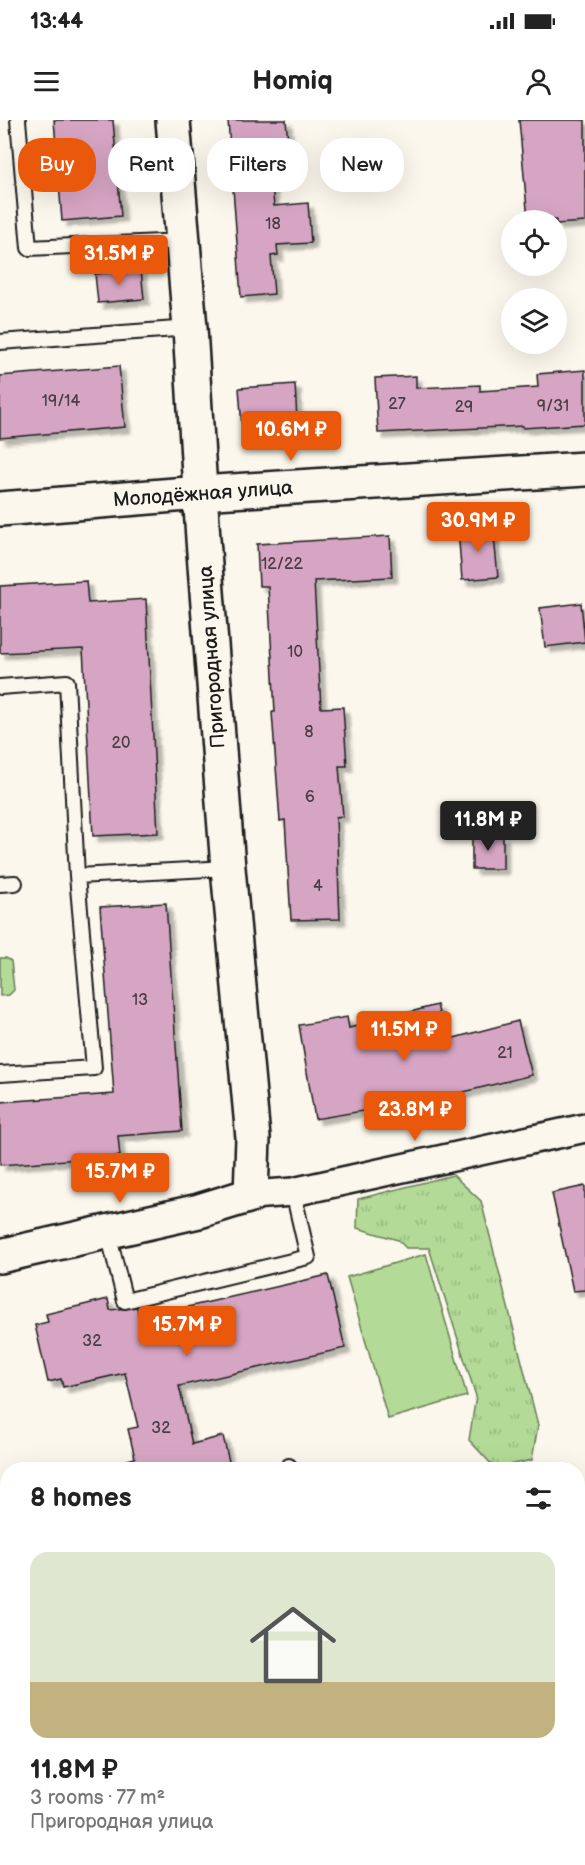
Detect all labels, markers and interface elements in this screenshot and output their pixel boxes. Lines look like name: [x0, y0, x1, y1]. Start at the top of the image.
text: 13:44: [30, 8, 83, 35]
icon: menu: [30, 65, 63, 98]
text: Homiq: [252, 65, 333, 97]
icon: person: [522, 65, 555, 98]
chip: Buy: [18, 138, 96, 192]
chip: Rent: [108, 138, 195, 192]
chip: Filters: [207, 138, 308, 192]
chip: New: [320, 138, 404, 192]
map controls: [501, 210, 567, 354]
button: locate: [501, 210, 567, 276]
house number: 18: [265, 215, 281, 234]
pin: 31.5M ₽: [64, 235, 174, 286]
text: 31.5M ₽: [84, 242, 154, 266]
button: layers: [501, 288, 567, 354]
house number: 19/14: [42, 392, 81, 411]
house number: 27: [388, 395, 406, 414]
house number: 9/31: [537, 397, 569, 416]
house number: 29: [455, 398, 473, 417]
pin: 10.6M ₽: [236, 411, 346, 462]
text: 10.6M ₽: [255, 418, 327, 442]
street label: Молодёжная улица: [112, 476, 294, 512]
pin: 30.9M ₽: [423, 502, 533, 553]
text: 30.9M ₽: [441, 509, 515, 533]
house number: 12/22: [261, 555, 303, 574]
street label: Пригородная улица: [194, 564, 230, 749]
house number: 10: [287, 643, 303, 662]
house number: 8: [304, 723, 314, 742]
house number: 20: [112, 734, 130, 753]
house number: 6: [305, 788, 315, 807]
pin: 11.8M ₽: [433, 801, 543, 852]
text: 11.8M ₽: [454, 808, 522, 832]
house number: 4: [313, 877, 323, 896]
house number: 13: [132, 991, 148, 1010]
pin: 11.5M ₽: [349, 1011, 459, 1062]
text: 11.5M ₽: [370, 1018, 438, 1042]
house number: 21: [497, 1044, 513, 1063]
pin: 23.8M ₽: [360, 1091, 470, 1142]
text: 23.8M ₽: [378, 1098, 452, 1122]
pin: 15.7M ₽: [65, 1153, 175, 1204]
text: 15.7M ₽: [85, 1160, 155, 1184]
pin: 15.7M ₽: [132, 1306, 242, 1357]
text: 15.7M ₽: [152, 1313, 222, 1337]
house number: 32: [82, 1332, 102, 1351]
house number: 32: [151, 1419, 171, 1438]
icon: filters: [522, 1482, 555, 1515]
text: 8 homes: [30, 1483, 132, 1514]
icon: home: [239, 1591, 347, 1699]
text: 11.8M ₽: [30, 1755, 118, 1786]
text: 3 rooms · 77 m²: [30, 1786, 165, 1810]
text: Пригородная улица: [30, 1810, 213, 1834]

